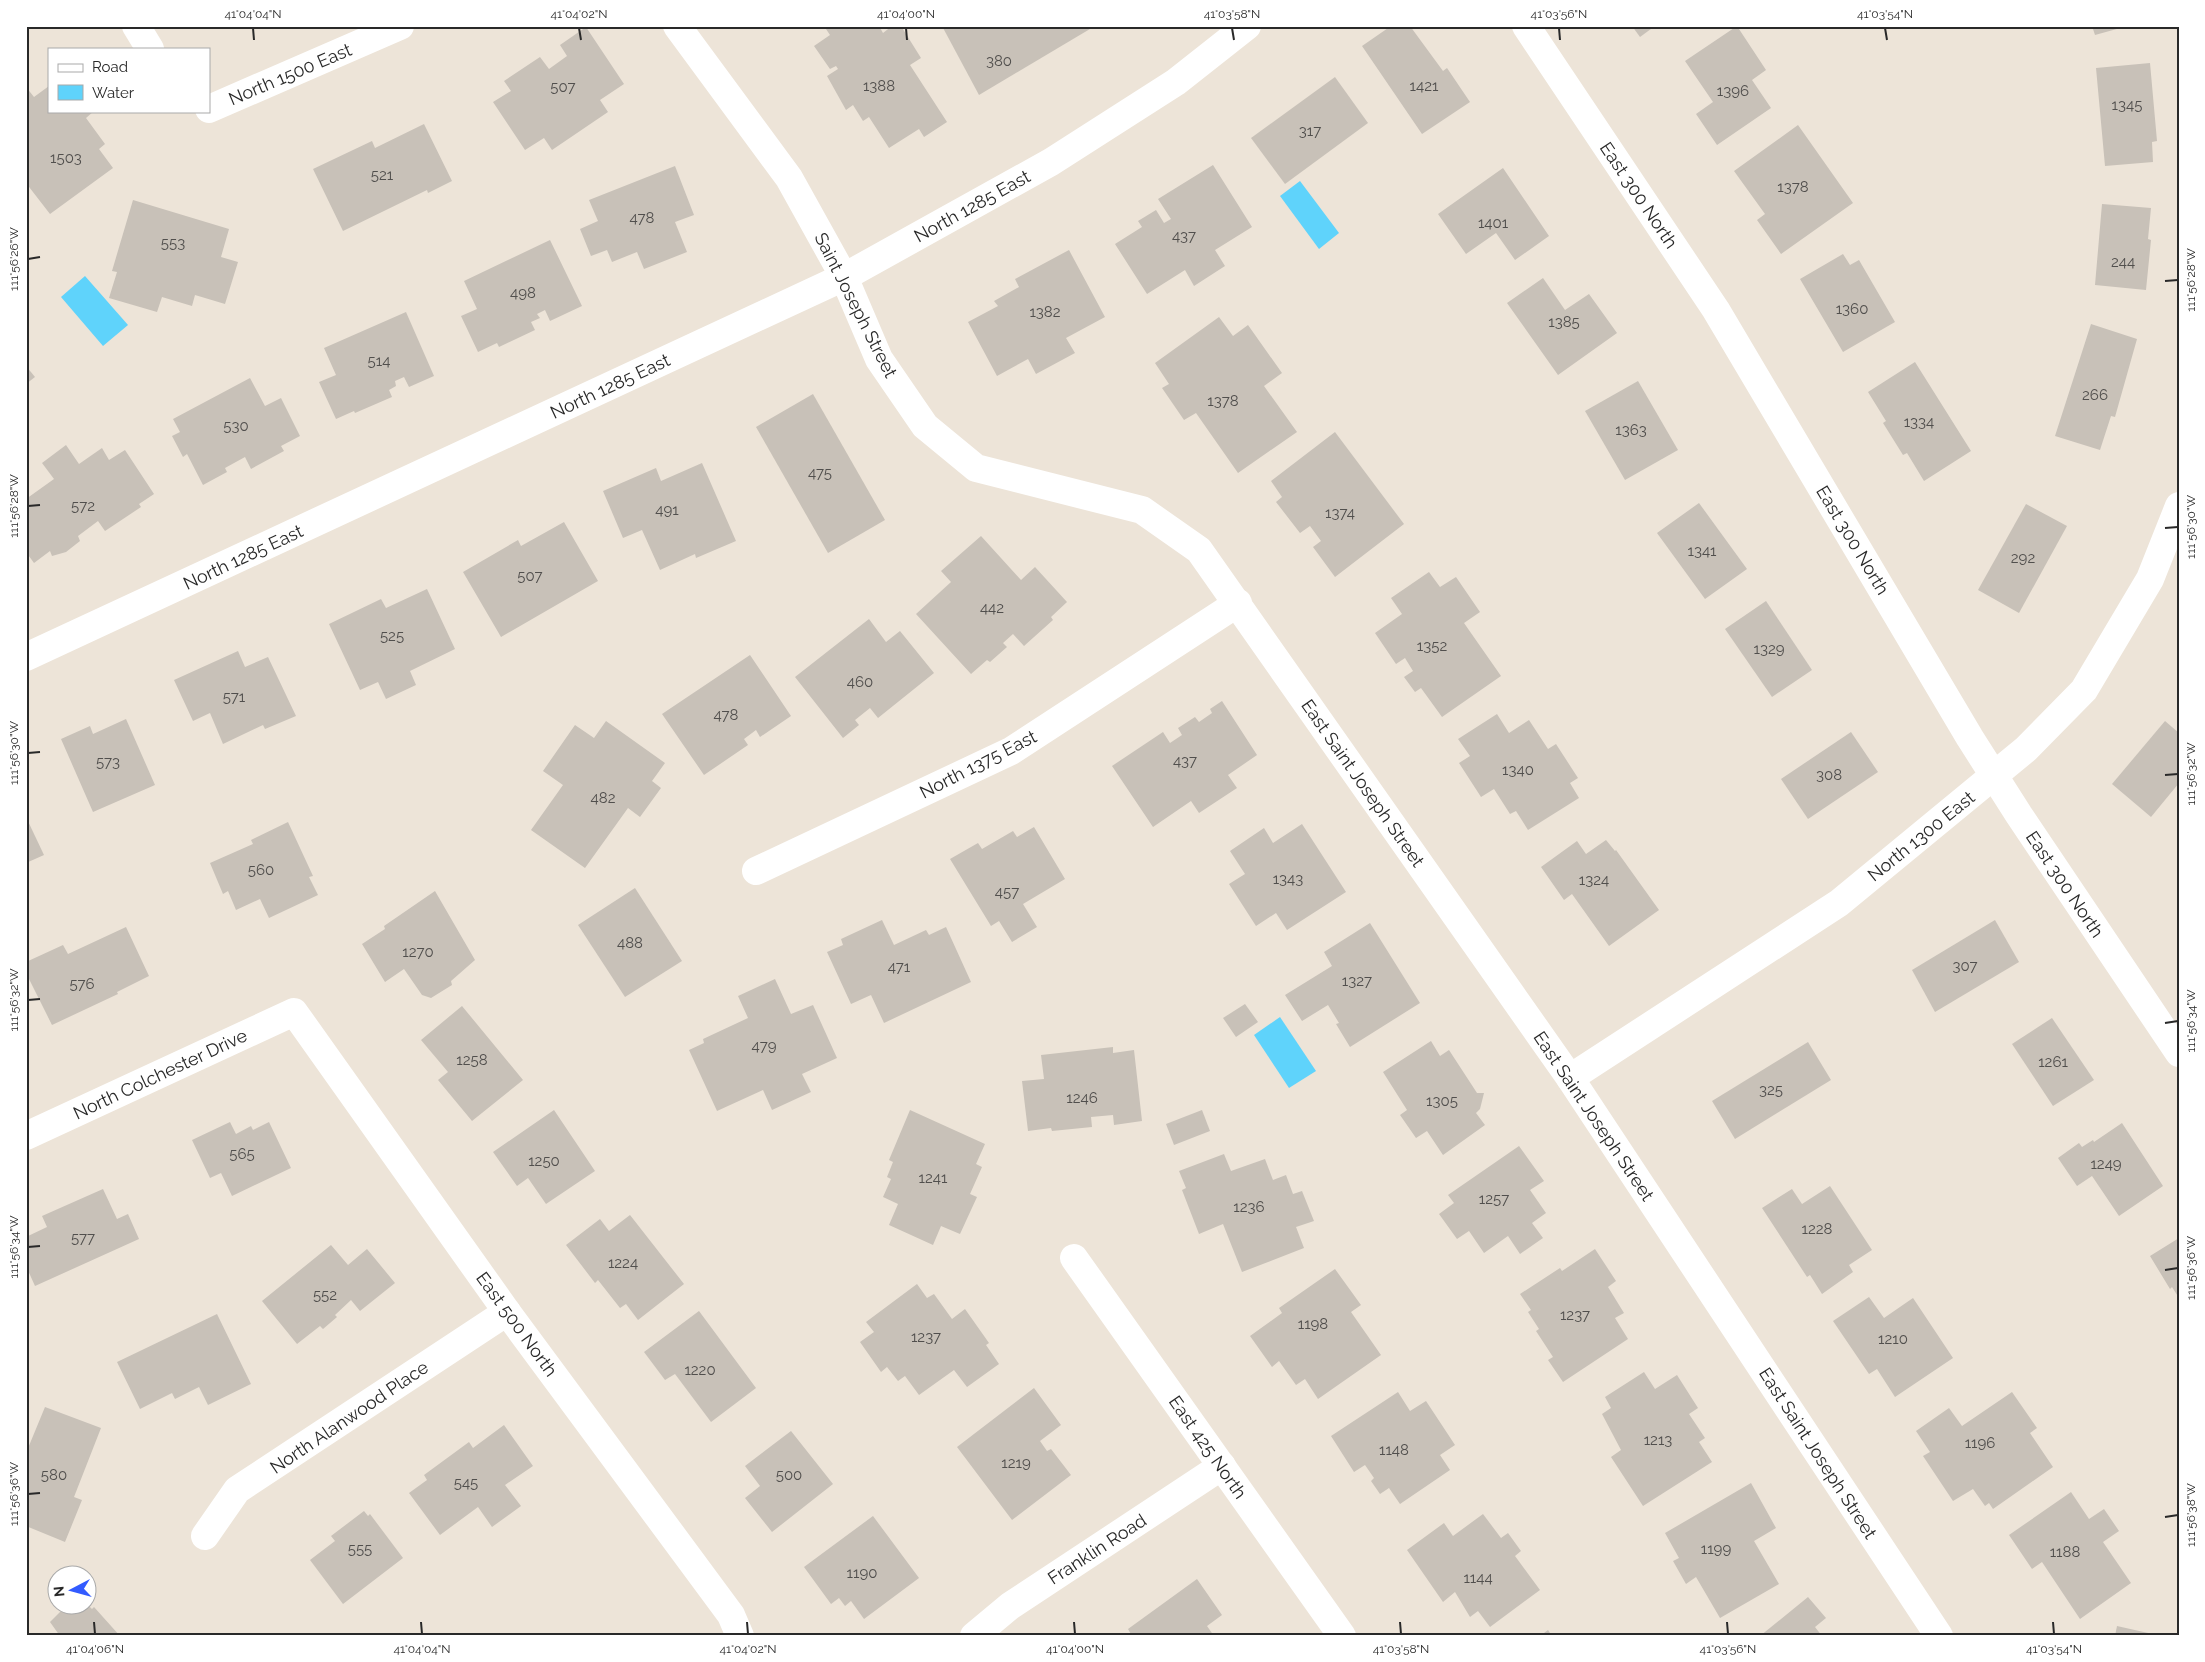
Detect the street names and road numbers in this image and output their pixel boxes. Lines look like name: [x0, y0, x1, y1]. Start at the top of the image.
street label: North 1500 East: [225, 39, 355, 109]
street label: East 300 North: [1596, 138, 1682, 252]
street label: North 1285 East: [910, 165, 1034, 247]
street label: Saint Joseph Street: [810, 229, 902, 381]
street label: North 1285 East: [547, 349, 673, 423]
street label: East 300 North: [1812, 482, 1894, 598]
street label: North 1285 East: [180, 520, 306, 594]
street label: East Saint Joseph Street: [1297, 695, 1429, 871]
street label: North 1375 East: [916, 726, 1040, 802]
street label: North 1300 East: [1863, 787, 1979, 885]
street label: East 300 North: [2022, 827, 2108, 941]
street label: North Colchester Drive: [70, 1024, 251, 1124]
street label: East Saint Joseph Street: [1529, 1027, 1659, 1205]
street label: East 500 North: [472, 1268, 562, 1380]
street label: North Alanwood Place: [266, 1356, 432, 1478]
street label: East Saint Joseph Street: [1755, 1363, 1881, 1543]
street label: East 425 North: [1165, 1391, 1251, 1503]
street label: Franklin Road: [1044, 1509, 1150, 1589]

